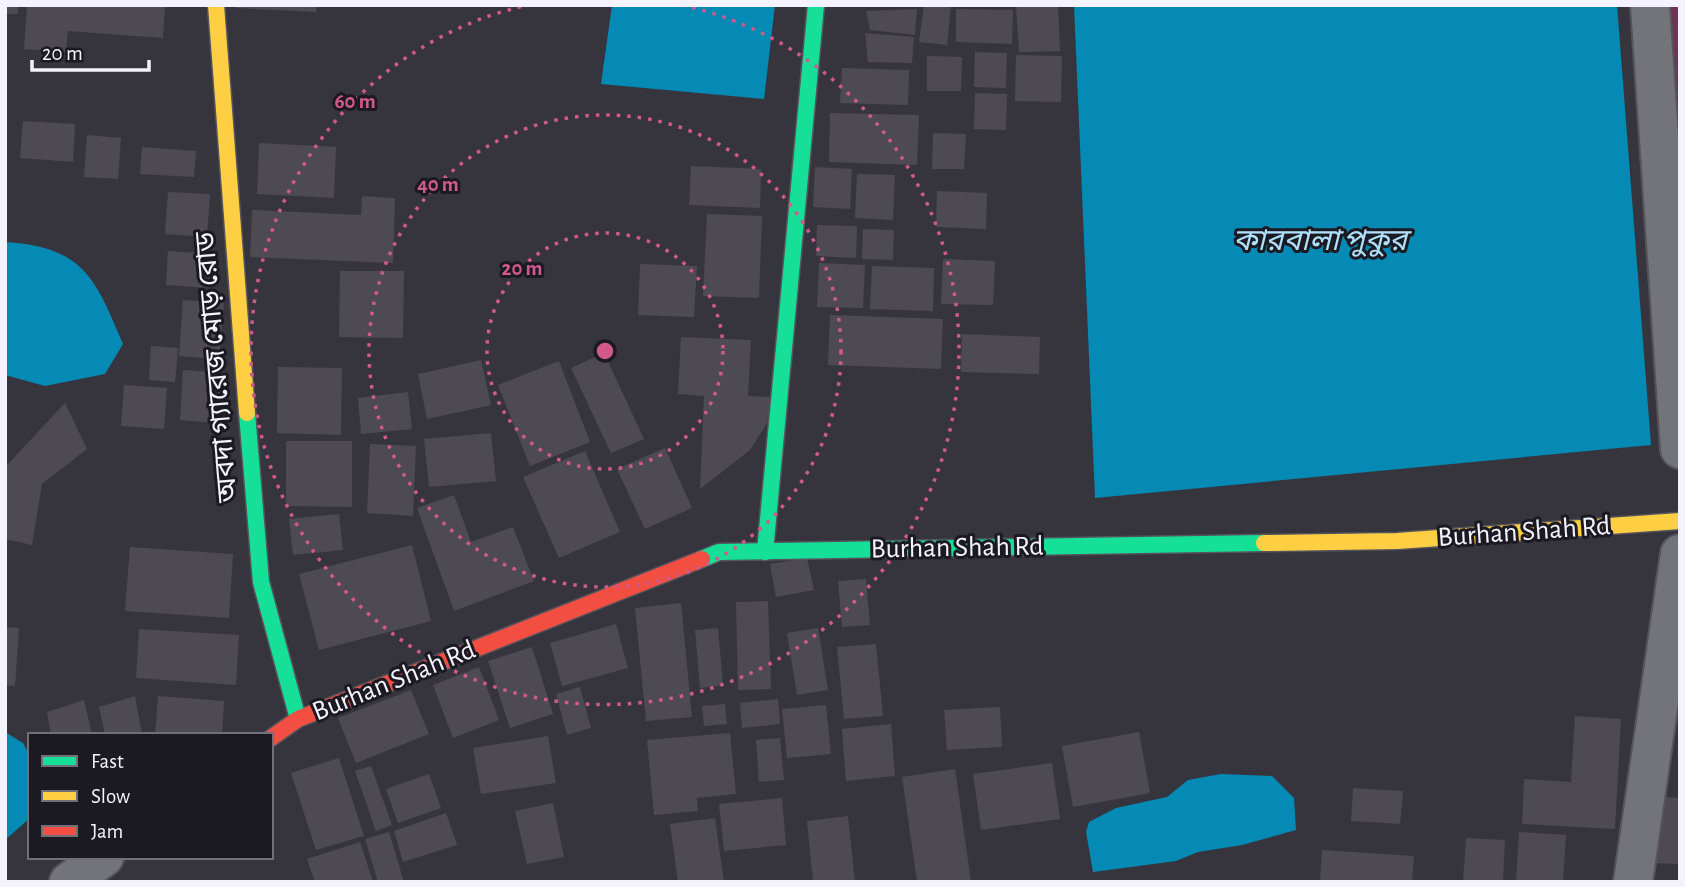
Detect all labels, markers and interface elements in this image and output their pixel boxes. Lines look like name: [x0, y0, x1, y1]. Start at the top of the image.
scale bar: [32, 28, 149, 72]
text: 20 m: [42, 43, 83, 64]
text: 60 m: [334, 91, 376, 112]
text: 40 m: [417, 174, 459, 195]
water label: কারবালা পুকুর: [1233, 226, 1412, 257]
street label: অবদা গ্যারেজ মোড় রোড: [191, 230, 243, 504]
text: 20 m: [502, 258, 542, 279]
centre of rings: [593, 339, 617, 363]
street label: Burhan Shah Rd: [1437, 512, 1611, 552]
street label: Burhan Shah Rd: [870, 532, 1044, 564]
street label: Burhan Shah Rd: [309, 636, 479, 726]
legend: [28, 733, 273, 859]
text: Fast: [91, 751, 124, 772]
text: Slow: [91, 786, 130, 807]
text: Jam: [91, 821, 123, 842]

